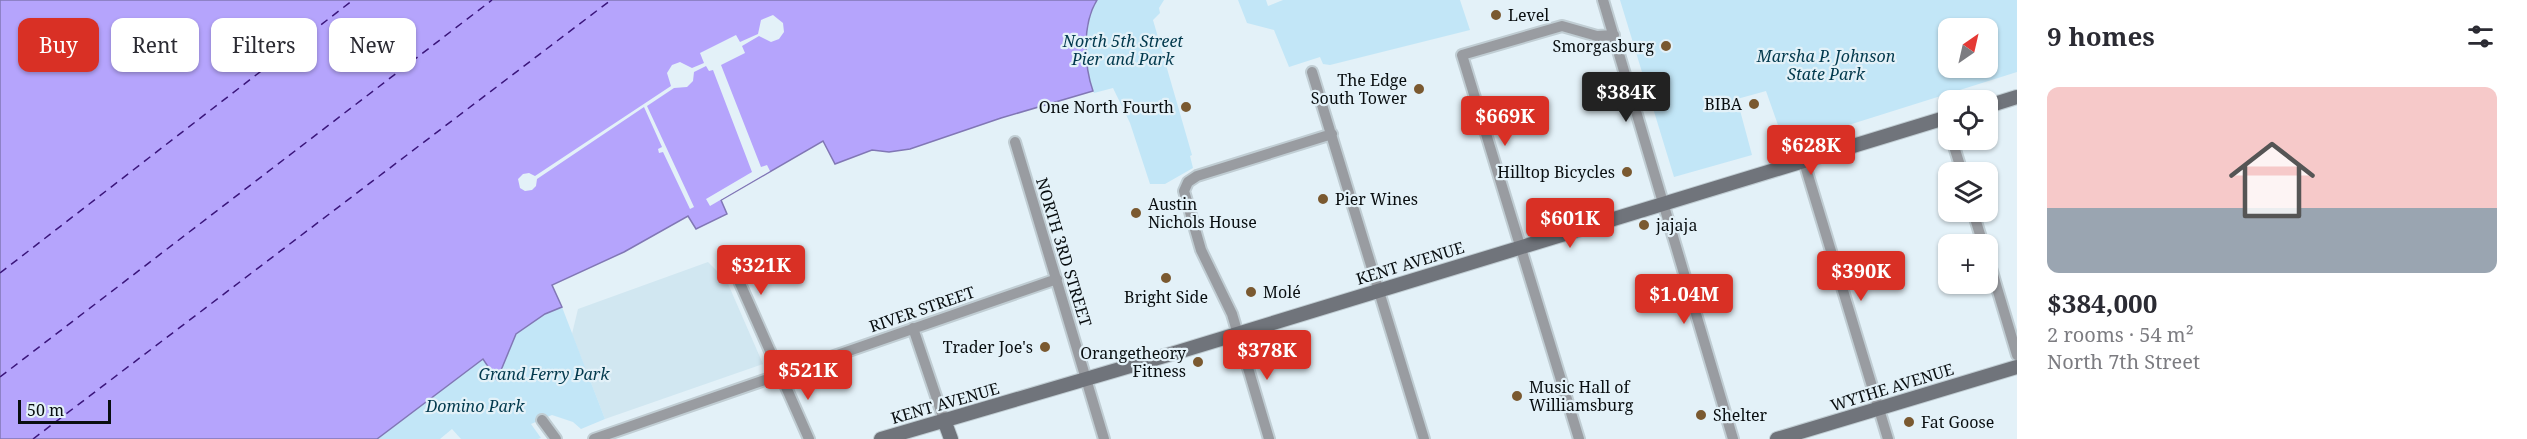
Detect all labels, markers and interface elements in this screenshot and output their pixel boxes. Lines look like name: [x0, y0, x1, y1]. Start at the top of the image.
place label: Level: [1508, 4, 1549, 26]
marker: Level: [1489, 8, 1503, 22]
chip: Buy: [18, 18, 99, 72]
chip: Rent: [111, 18, 199, 72]
chip: Filters: [211, 18, 317, 72]
chip: New: [329, 18, 416, 72]
north arrow: [1938, 18, 1998, 78]
map controls: [1938, 18, 1998, 294]
text: 9 homes: [2047, 18, 2155, 54]
icon: filters: [2464, 20, 2497, 53]
park label: North 5th Street Pier and Park: [1062, 30, 1183, 70]
place label: Smorgasburg: [1552, 35, 1654, 57]
marker: Smorgasburg: [1659, 39, 1673, 53]
park label: Marsha P. Johnson State Park: [1756, 45, 1896, 85]
place label: The Edge South Tower: [1311, 69, 1407, 109]
pin: $384K: [1584, 72, 1668, 123]
text: $384K: [1596, 78, 1656, 105]
marker: The Edge South Tower: [1412, 82, 1426, 96]
button: locate: [1938, 90, 1998, 150]
place label: BIBA: [1704, 93, 1743, 115]
place label: One North Fourth: [1039, 96, 1174, 118]
pin: $669K: [1463, 96, 1547, 147]
marker: BIBA: [1747, 97, 1761, 111]
marker: One North Fourth: [1179, 100, 1193, 114]
text: $669K: [1475, 102, 1535, 129]
pin: $628K: [1769, 125, 1853, 176]
icon: home: [2218, 126, 2326, 234]
text: $628K: [1781, 131, 1841, 158]
place label: Hilltop Bicycles: [1497, 161, 1615, 183]
button: layers: [1938, 162, 1998, 222]
marker: Hilltop Bicycles: [1620, 165, 1634, 179]
street label: NORTH 3RD STREET: [1031, 175, 1097, 329]
place label: Pier Wines: [1335, 188, 1418, 210]
marker: Pier Wines: [1316, 192, 1330, 206]
place label: Austin Nichols House: [1148, 193, 1257, 233]
pin: $601K: [1528, 198, 1612, 249]
text: $601K: [1540, 204, 1600, 231]
marker: Austin Nichols House: [1129, 206, 1143, 220]
place label: jajaja: [1655, 214, 1697, 236]
marker: jajaja: [1637, 218, 1651, 232]
button: +: [1938, 234, 1998, 294]
street label: KENT AVENUE: [1353, 236, 1467, 290]
pin: $321K: [719, 245, 803, 296]
text: $321K: [731, 251, 791, 278]
pin: $390K: [1819, 251, 1903, 302]
text: $390K: [1831, 257, 1891, 284]
marker: Bright Side: [1159, 271, 1173, 285]
pin: $1.04M: [1635, 274, 1733, 325]
text: $1.04M: [1649, 280, 1719, 307]
street label: RIVER STREET: [866, 281, 978, 337]
place label: Molé: [1263, 281, 1301, 303]
marker: Molé: [1244, 285, 1258, 299]
text: $384,000: [2047, 285, 2157, 321]
place label: Bright Side: [1124, 286, 1208, 308]
text: 2 rooms · 54 m²: [2047, 321, 2194, 348]
pin: $378K: [1225, 330, 1309, 381]
place label: Trader Joe's: [943, 336, 1033, 358]
text: $378K: [1237, 336, 1297, 363]
marker: Trader Joe's: [1038, 340, 1052, 354]
place label: Orangetheory Fitness: [1080, 342, 1187, 382]
text: North 7th Street: [2047, 348, 2200, 375]
pin: $521K: [766, 350, 850, 401]
marker: Orangetheory Fitness: [1191, 355, 1205, 369]
text: $521K: [778, 356, 838, 383]
street label: WYTHE AVENUE: [1828, 358, 1956, 416]
park label: Grand Ferry Park: [479, 363, 610, 385]
place label: Music Hall of Williamsburg: [1529, 376, 1634, 416]
street label: KENT AVENUE: [888, 377, 1002, 429]
marker: Music Hall of Williamsburg: [1510, 389, 1524, 403]
park label: Domino Park: [425, 395, 525, 417]
scale bar: [18, 397, 111, 424]
text: 50 m: [27, 399, 64, 421]
place label: Shelter: [1713, 404, 1768, 426]
marker: Shelter: [1694, 408, 1708, 422]
place label: Fat Goose: [1921, 411, 1994, 433]
marker: Fat Goose: [1902, 415, 1916, 429]

